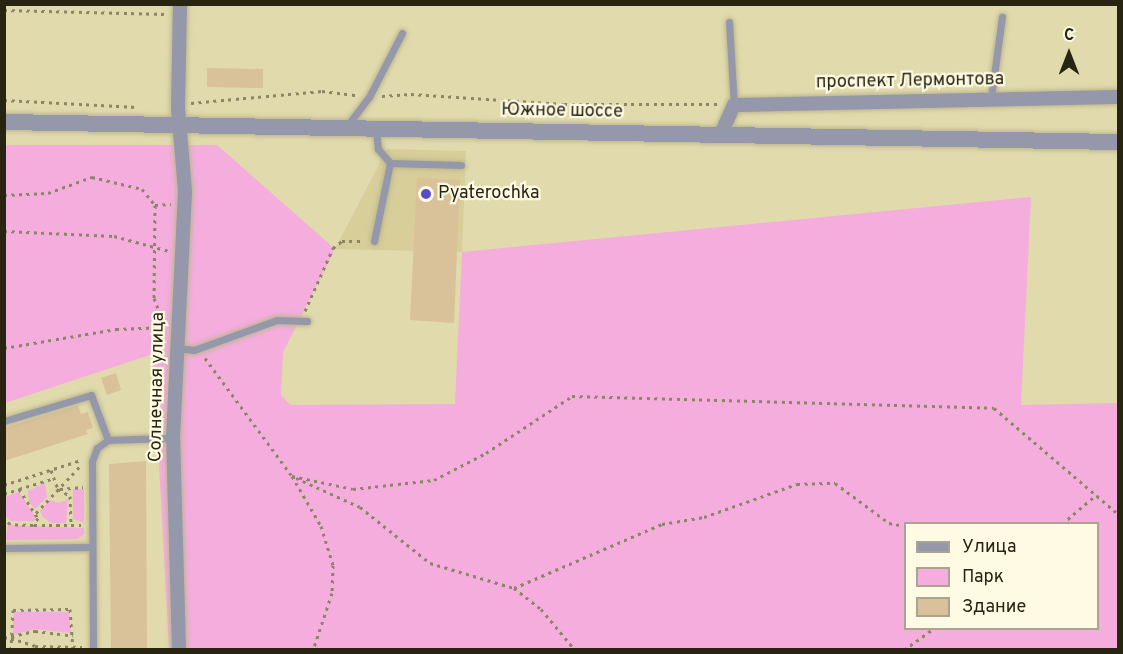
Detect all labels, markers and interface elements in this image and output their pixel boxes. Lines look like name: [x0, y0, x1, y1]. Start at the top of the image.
north arrow: [1039, 24, 1099, 84]
text: С: [1064, 26, 1074, 46]
street label: проспект Лермонтова: [816, 70, 1004, 94]
street label: Южное шоссе: [501, 100, 623, 124]
place label: Pyaterochka: [438, 183, 539, 205]
marker: Pyaterochka: [419, 187, 433, 201]
street label: Солнечная улица: [146, 312, 170, 462]
legend: [904, 522, 1099, 630]
text: Улица: [962, 536, 1016, 559]
text: Парк: [962, 566, 1004, 589]
text: Здание: [962, 596, 1026, 619]

